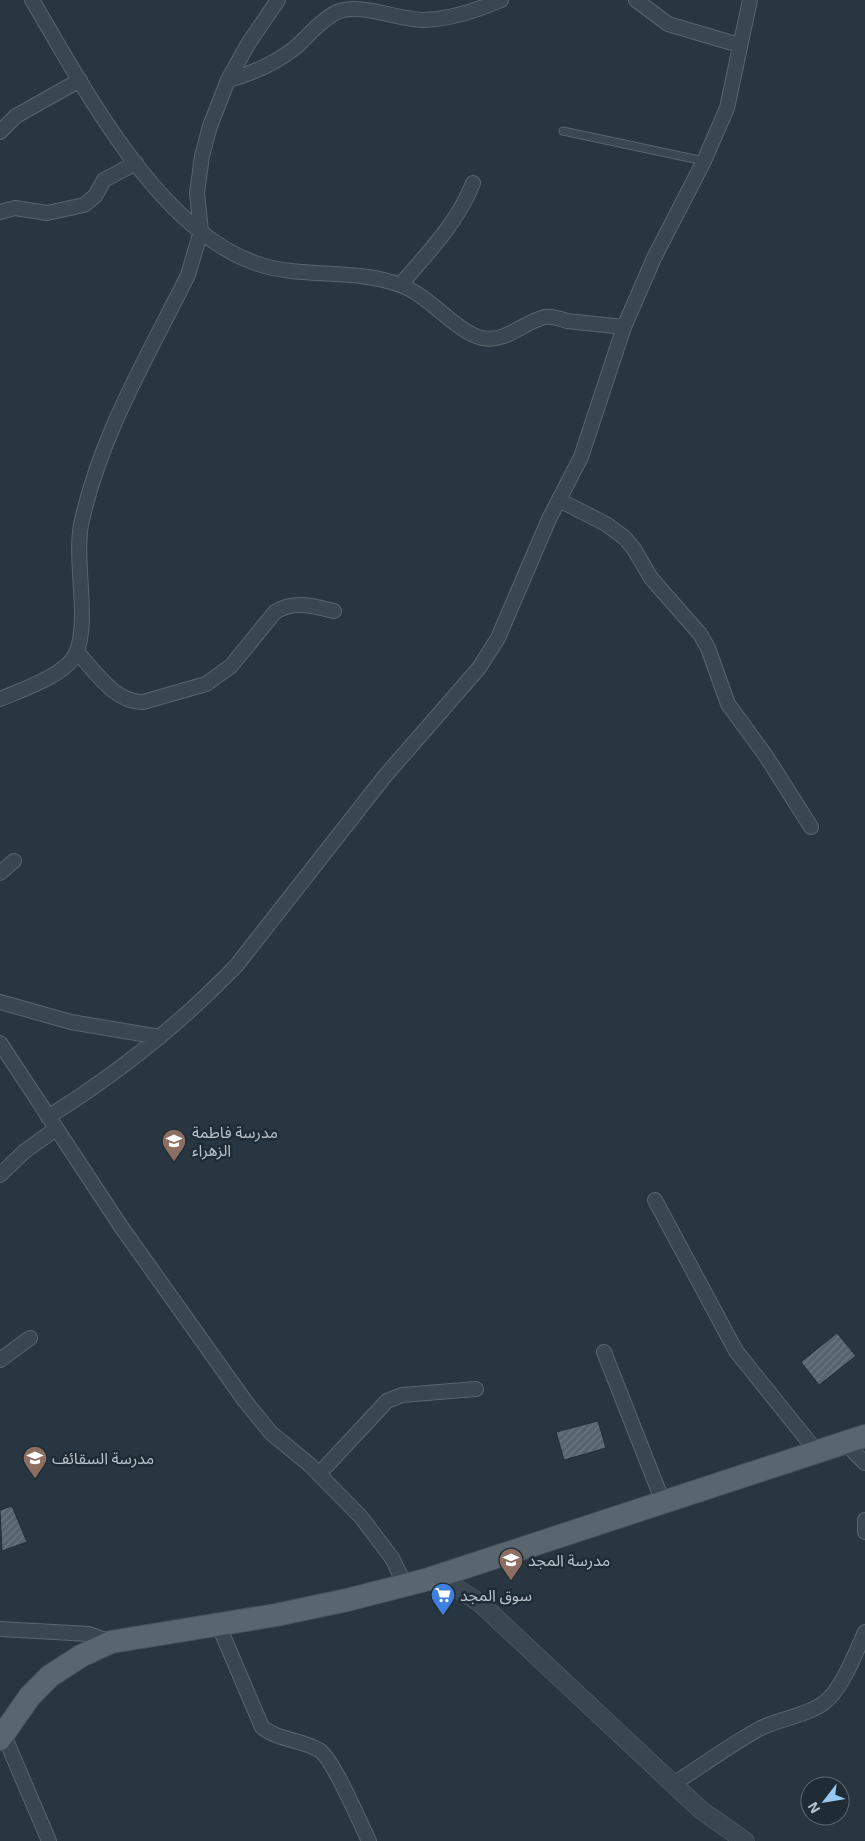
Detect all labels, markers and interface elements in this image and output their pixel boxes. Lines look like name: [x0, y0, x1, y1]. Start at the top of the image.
place label: مدرسة فاطمة الزهراء: [192, 1122, 278, 1160]
school or university icon: مدرسة فاطمة الزهراء: [161, 1128, 187, 1162]
school or university icon: مدرسة السقائف: [22, 1445, 48, 1479]
place label: مدرسة السقائف: [52, 1448, 154, 1468]
school or university icon: مدرسة المجد: [498, 1547, 524, 1581]
place label: مدرسة المجد: [528, 1550, 610, 1570]
supermarket icon: سوق المجد: [430, 1582, 456, 1616]
place label: سوق المجد: [460, 1585, 532, 1605]
north arrow: [800, 1776, 850, 1826]
text: N: [804, 1799, 823, 1817]

